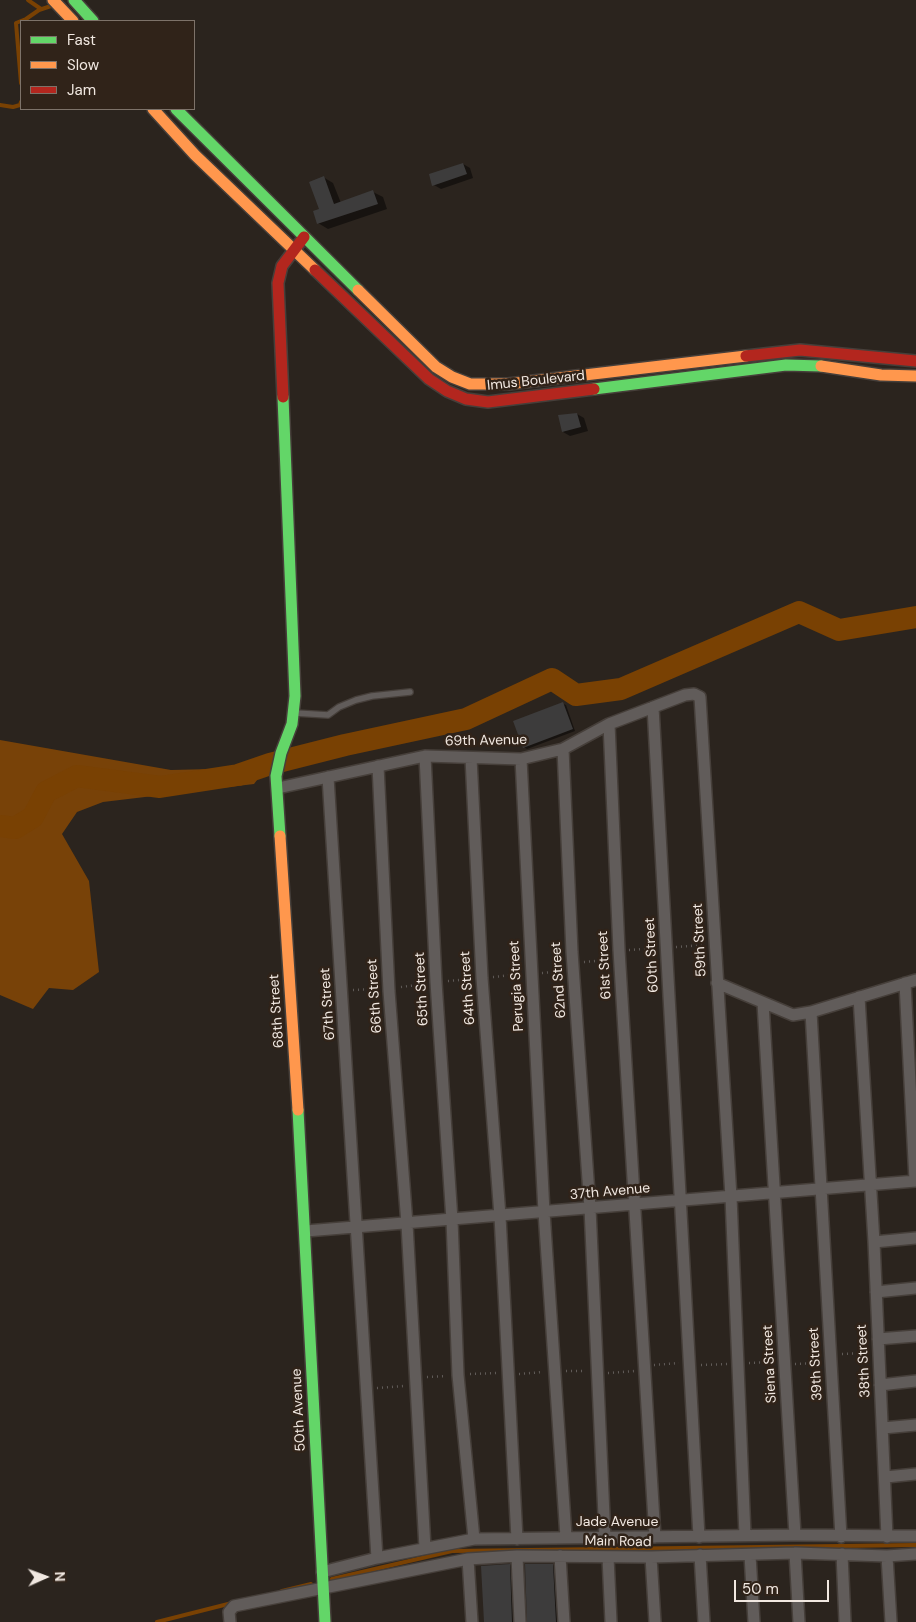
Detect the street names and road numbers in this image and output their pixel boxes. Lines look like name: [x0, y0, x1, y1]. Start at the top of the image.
street label: Imus Boulevard: [486, 368, 586, 394]
street label: 69th Avenue: [445, 732, 527, 750]
street label: 59th Street: [690, 903, 710, 977]
street label: 60th Street: [642, 917, 662, 993]
street label: 61st Street: [595, 930, 615, 1000]
street label: Perugia Street: [506, 940, 528, 1032]
street label: 62nd Street: [548, 941, 570, 1019]
street label: 64th Street: [457, 950, 479, 1026]
street label: 65th Street: [412, 952, 432, 1026]
street label: 66th Street: [364, 958, 386, 1034]
street label: 67th Street: [317, 967, 339, 1041]
street label: 68th Street: [266, 973, 288, 1049]
street label: 37th Avenue: [569, 1180, 651, 1204]
street label: Siena Street: [760, 1324, 780, 1404]
street label: 38th Street: [854, 1324, 874, 1398]
street label: 39th Street: [806, 1327, 826, 1401]
street label: 50th Avenue: [288, 1368, 310, 1452]
street label: Jade Avenue: [576, 1514, 658, 1530]
street label: Main Road: [584, 1533, 652, 1551]

